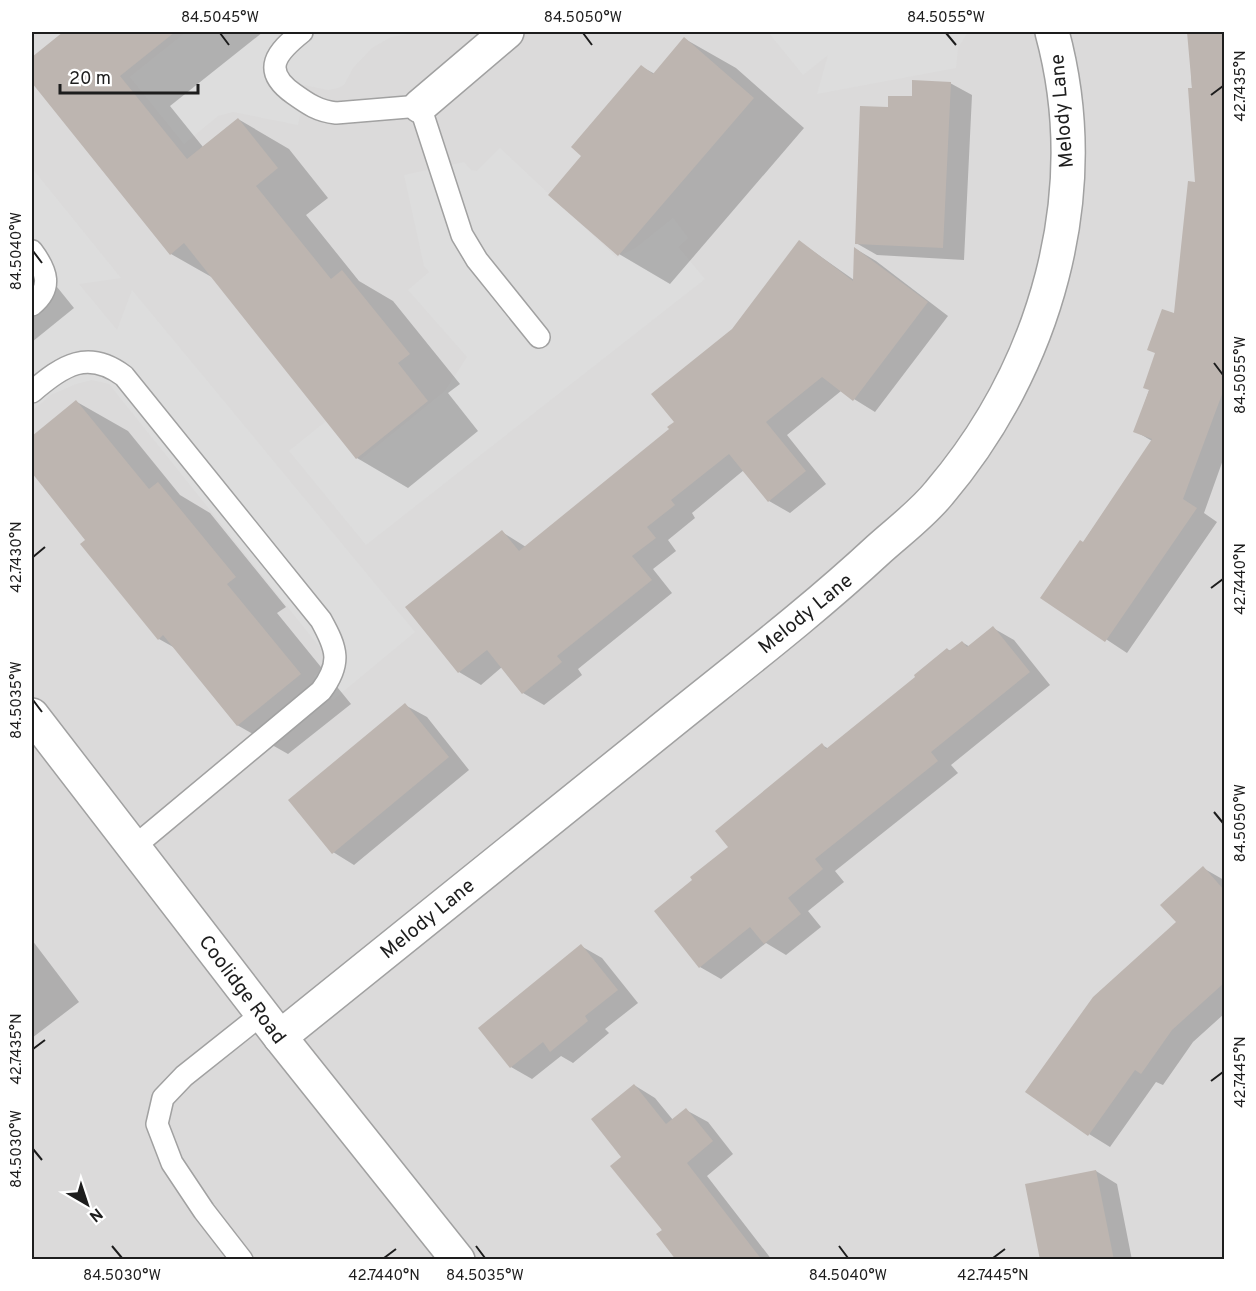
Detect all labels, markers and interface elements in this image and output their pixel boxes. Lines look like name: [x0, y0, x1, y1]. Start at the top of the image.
text: 84.5045°W: [181, 9, 259, 28]
text: 84.5050°W: [544, 9, 622, 28]
text: 84.5055°W: [907, 9, 985, 28]
text: 42.7435°N: [1232, 50, 1251, 122]
street label: Melody Lane: [1045, 53, 1081, 169]
scale bar: [60, 57, 198, 95]
text: 20 m: [69, 68, 111, 91]
text: 84.5040°W: [8, 212, 27, 290]
text: 84.5055°W: [1232, 336, 1251, 414]
text: 42.7430°N: [8, 521, 27, 593]
text: 42.7440°N: [1232, 543, 1251, 615]
street label: Melody Lane: [754, 568, 859, 661]
text: 84.5035°W: [8, 661, 27, 739]
text: 84.5050°W: [1232, 784, 1251, 862]
street label: Melody Lane: [376, 873, 481, 966]
street label: Coolidge Road: [192, 930, 291, 1050]
text: 42.7435°N: [8, 1013, 27, 1085]
text: 42.7445°N: [1232, 1036, 1251, 1108]
text: 84.5030°W: [8, 1110, 27, 1188]
north arrow: [57, 1174, 117, 1234]
text: N: [84, 1203, 106, 1225]
text: 84.5030°W: [83, 1267, 161, 1286]
text: 42.7440°N: [348, 1267, 420, 1286]
text: 84.5035°W: [446, 1267, 524, 1286]
text: 84.5040°W: [809, 1267, 887, 1286]
text: 42.7445°N: [957, 1267, 1029, 1286]

